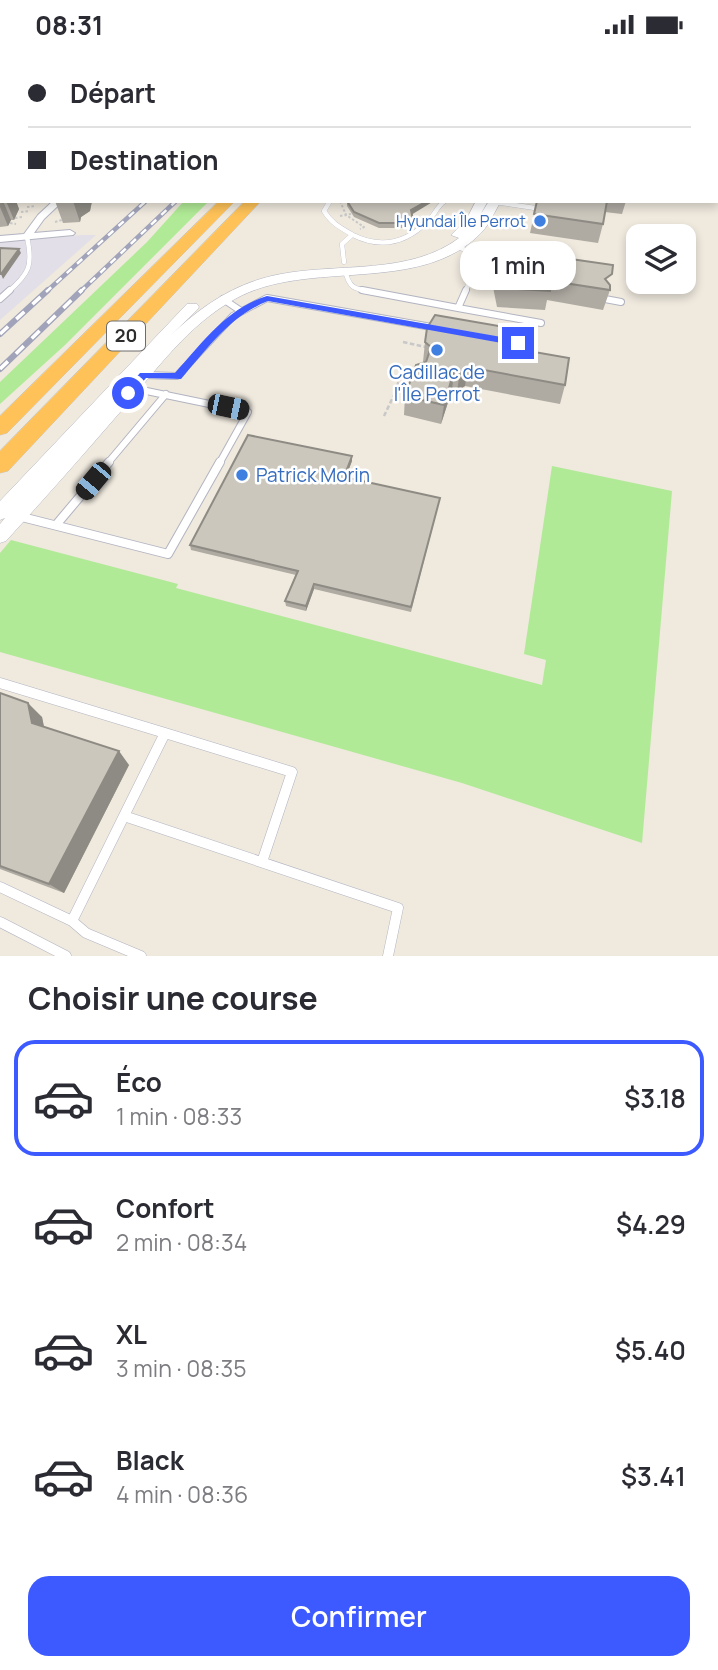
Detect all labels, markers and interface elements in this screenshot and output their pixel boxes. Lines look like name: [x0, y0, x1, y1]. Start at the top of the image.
text: 08:31: [35, 7, 103, 43]
text: Départ: [70, 75, 156, 111]
text: Destination: [70, 142, 219, 178]
place label: Hyundai Île Perrot: [396, 210, 526, 232]
marker: Hyundai Île Perrot: [532, 213, 548, 229]
map controls: [626, 224, 696, 294]
button: layers: [626, 224, 696, 294]
callout: 1 min: [460, 241, 576, 291]
text: 1 min: [491, 249, 545, 281]
road number: 20: [107, 321, 145, 351]
route end: [502, 327, 534, 359]
marker: Cadillac de l'Île Perrot: [429, 342, 445, 358]
place label: Cadillac de l'Île Perrot: [389, 359, 485, 407]
route start: [112, 377, 144, 409]
car: [206, 392, 251, 422]
car: [72, 458, 115, 504]
place label: Patrick Morin: [256, 462, 370, 488]
marker: Patrick Morin: [234, 467, 250, 483]
text: Choisir une course: [28, 976, 318, 1020]
text: Éco: [116, 1064, 162, 1100]
icon: car: [32, 1067, 95, 1130]
text: $3.18: [624, 1080, 686, 1116]
text: 1 min · 08:33: [116, 1100, 242, 1132]
text: Confort: [116, 1190, 215, 1226]
icon: car: [32, 1193, 95, 1256]
text: $4.29: [616, 1206, 686, 1242]
text: 2 min · 08:34: [116, 1226, 247, 1258]
text: XL: [116, 1316, 147, 1352]
icon: car: [32, 1319, 95, 1382]
text: $5.40: [615, 1332, 686, 1368]
text: 3 min · 08:35: [116, 1352, 247, 1384]
text: Black: [116, 1442, 184, 1478]
icon: car: [32, 1445, 95, 1508]
text: $3.41: [621, 1458, 686, 1494]
text: 4 min · 08:36: [116, 1478, 248, 1510]
button: Confirmer: [28, 1576, 690, 1656]

